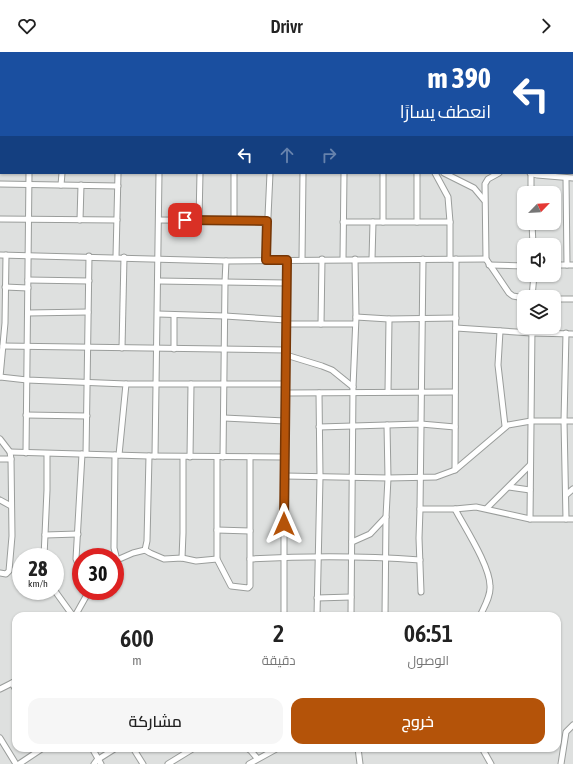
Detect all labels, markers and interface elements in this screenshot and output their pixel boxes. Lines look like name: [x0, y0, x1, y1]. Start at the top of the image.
icon: heart: [16, 15, 38, 37]
icon: forward: [535, 15, 557, 37]
text: Drivr: [270, 16, 303, 37]
text: 390 m: [428, 62, 491, 94]
icon: left: [505, 68, 557, 120]
text: انعطف يسارًا: [400, 101, 491, 122]
icon: left: [234, 144, 256, 166]
icon: ahead: [276, 144, 298, 166]
icon: right: [318, 144, 340, 166]
north arrow: [517, 186, 561, 230]
map controls: [517, 186, 561, 334]
pin: [168, 203, 202, 237]
icon: arrive: [174, 209, 196, 231]
button: sound: [517, 238, 561, 282]
button: layers: [517, 290, 561, 334]
position arrow: [263, 503, 305, 545]
speed limit sign: 30: [72, 548, 124, 600]
text: 28: [29, 557, 47, 580]
text: km/h: [28, 578, 48, 589]
text: 2: [273, 620, 284, 647]
text: 06:51: [404, 620, 453, 647]
text: 600: [120, 625, 154, 652]
text: m: [132, 653, 142, 668]
text: دقيقة: [262, 653, 296, 668]
text: الوصول: [408, 653, 449, 668]
button: مشاركة: [28, 698, 283, 744]
button: خروج: [291, 698, 545, 744]

